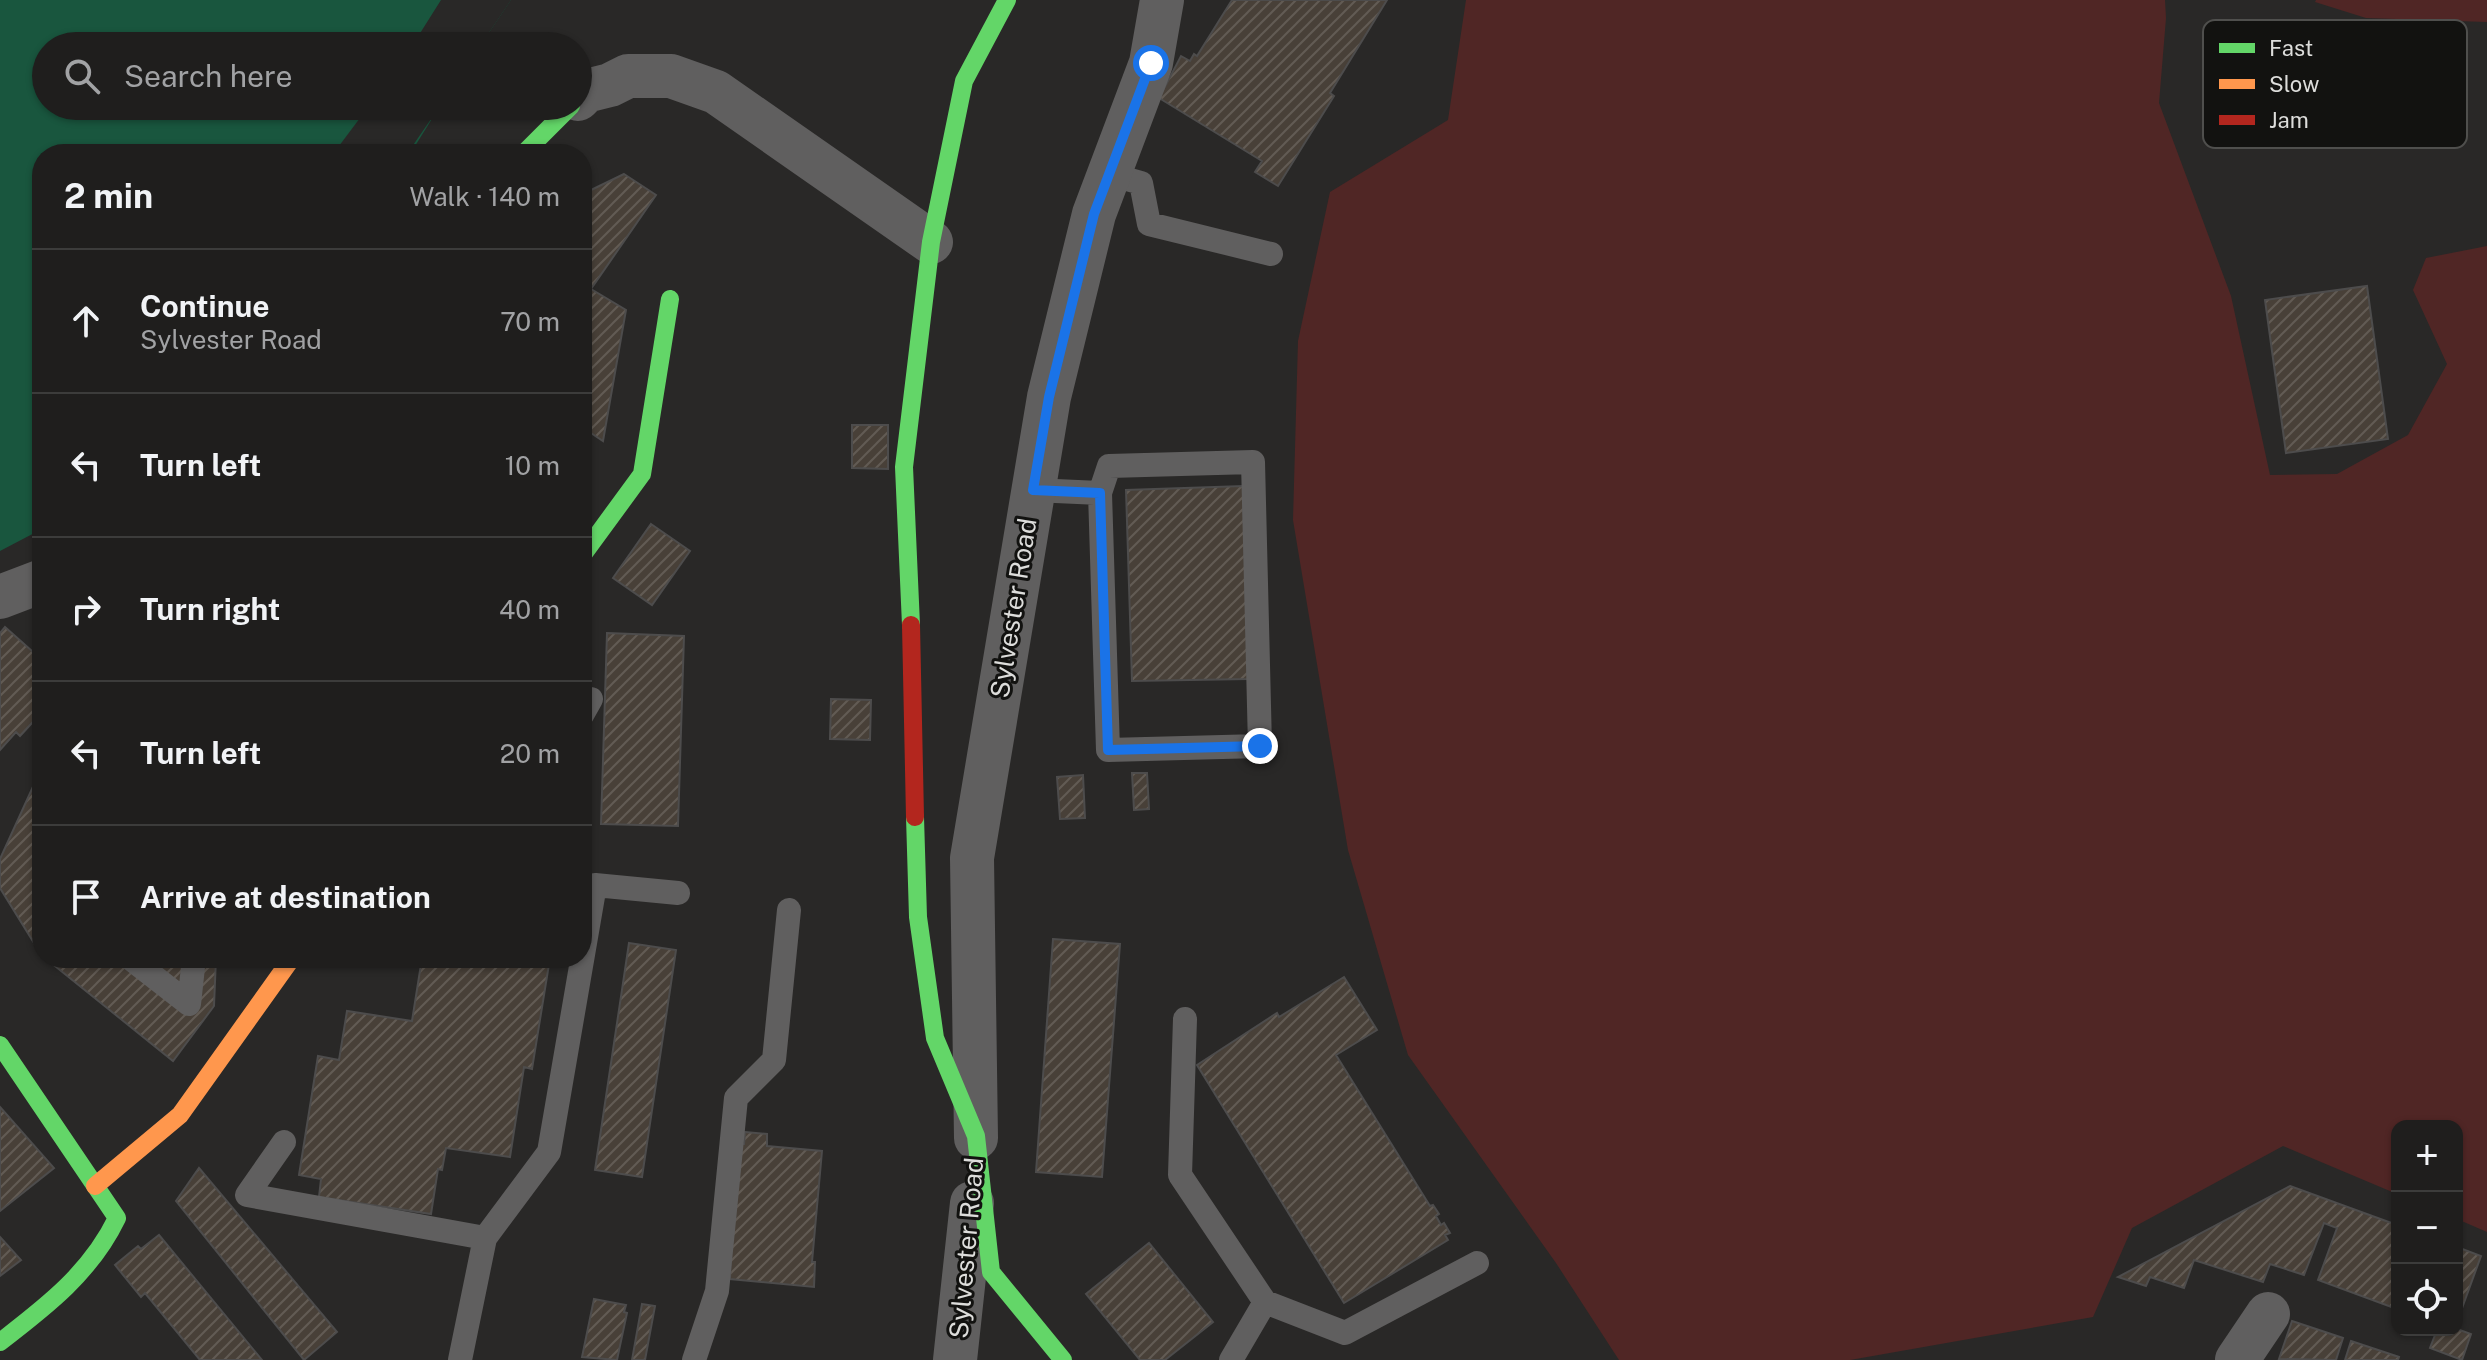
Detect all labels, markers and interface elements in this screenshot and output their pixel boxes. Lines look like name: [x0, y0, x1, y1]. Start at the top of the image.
legend: [2203, 20, 2467, 148]
search box: [32, 32, 592, 120]
text: Fast: [2269, 35, 2313, 61]
route start: [1133, 45, 1169, 81]
icon: search: [60, 54, 104, 98]
text: Search here: [124, 58, 292, 94]
text: Slow: [2269, 71, 2319, 97]
text: Jam: [2269, 107, 2309, 133]
text: 2 min: [64, 176, 153, 216]
text: Walk · 140 m: [410, 181, 560, 212]
text: Continue: [140, 288, 270, 324]
icon: ahead: [64, 299, 108, 343]
text: 70 m: [500, 306, 560, 337]
text: Sylvester Road: [140, 324, 322, 355]
icon: left: [64, 443, 108, 487]
text: Turn left: [140, 447, 261, 483]
text: 10 m: [505, 450, 560, 481]
street label: Sylvester Road: [983, 516, 1043, 700]
icon: right: [64, 587, 108, 631]
text: Turn right: [140, 591, 280, 627]
text: 40 m: [499, 594, 560, 625]
route end: [1242, 728, 1278, 764]
icon: left: [64, 731, 108, 775]
text: Turn left: [140, 735, 261, 771]
text: 20 m: [500, 738, 560, 769]
icon: arrive: [64, 875, 108, 919]
text: Arrive at destination: [140, 879, 431, 915]
map controls: [2391, 1120, 2463, 1336]
button: +: [2391, 1120, 2463, 1192]
street label: Sylvester Road: [943, 1156, 989, 1340]
button: −: [2391, 1192, 2463, 1264]
button: locate: [2391, 1264, 2463, 1336]

